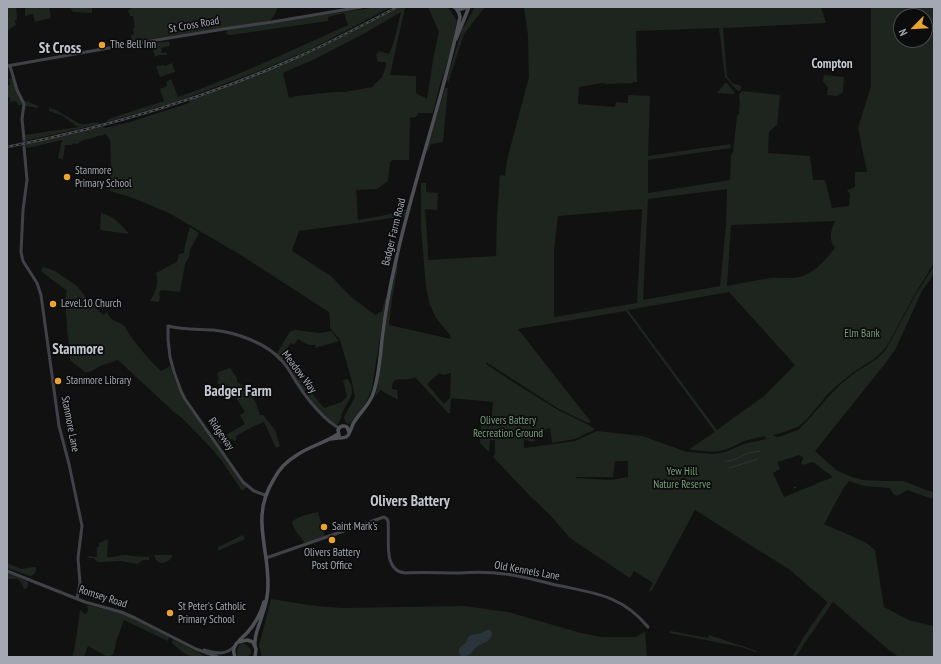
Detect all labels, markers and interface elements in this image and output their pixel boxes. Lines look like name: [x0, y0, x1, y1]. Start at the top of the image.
north arrow: [893, 8, 933, 48]
street label: St Cross Road: [168, 14, 220, 36]
text: N: [895, 27, 911, 38]
place label: The Bell Inn: [110, 38, 156, 52]
district label: St Cross: [39, 40, 81, 58]
marker: The Bell Inn: [97, 40, 107, 50]
district label: Compton: [811, 56, 853, 72]
place label: Stanmore Primary School: [75, 164, 132, 190]
marker: Stanmore Primary School: [62, 172, 72, 182]
street label: Badger Farm Road: [379, 197, 409, 267]
place label: Level.10 Church: [61, 297, 121, 311]
marker: Level.10 Church: [48, 299, 58, 309]
park label: Elm Bank: [844, 327, 880, 341]
district label: Stanmore: [52, 341, 104, 359]
street label: Meadow Way: [279, 348, 319, 396]
place label: Stanmore Library: [66, 374, 131, 388]
marker: Stanmore Library: [53, 376, 63, 386]
district label: Badger Farm: [204, 383, 272, 401]
street label: Stanmore Lane: [58, 395, 82, 453]
park label: Olivers Battery Recreation Ground: [473, 414, 543, 440]
street label: Ridgeway: [205, 415, 237, 453]
park label: Yew Hill Nature Reserve: [653, 465, 711, 491]
district label: Olivers Battery: [370, 493, 450, 511]
place label: Saint Mark's: [332, 520, 378, 534]
marker: Saint Mark's: [319, 522, 329, 532]
marker: Olivers Battery Post Office: [327, 535, 337, 545]
place label: Olivers Battery Post Office: [304, 546, 360, 572]
street label: Old Kennels Lane: [493, 559, 561, 583]
street label: Romsey Road: [77, 583, 129, 611]
place label: St Peter's Catholic Primary School: [178, 600, 246, 626]
marker: St Peter's Catholic Primary School: [165, 608, 175, 618]

